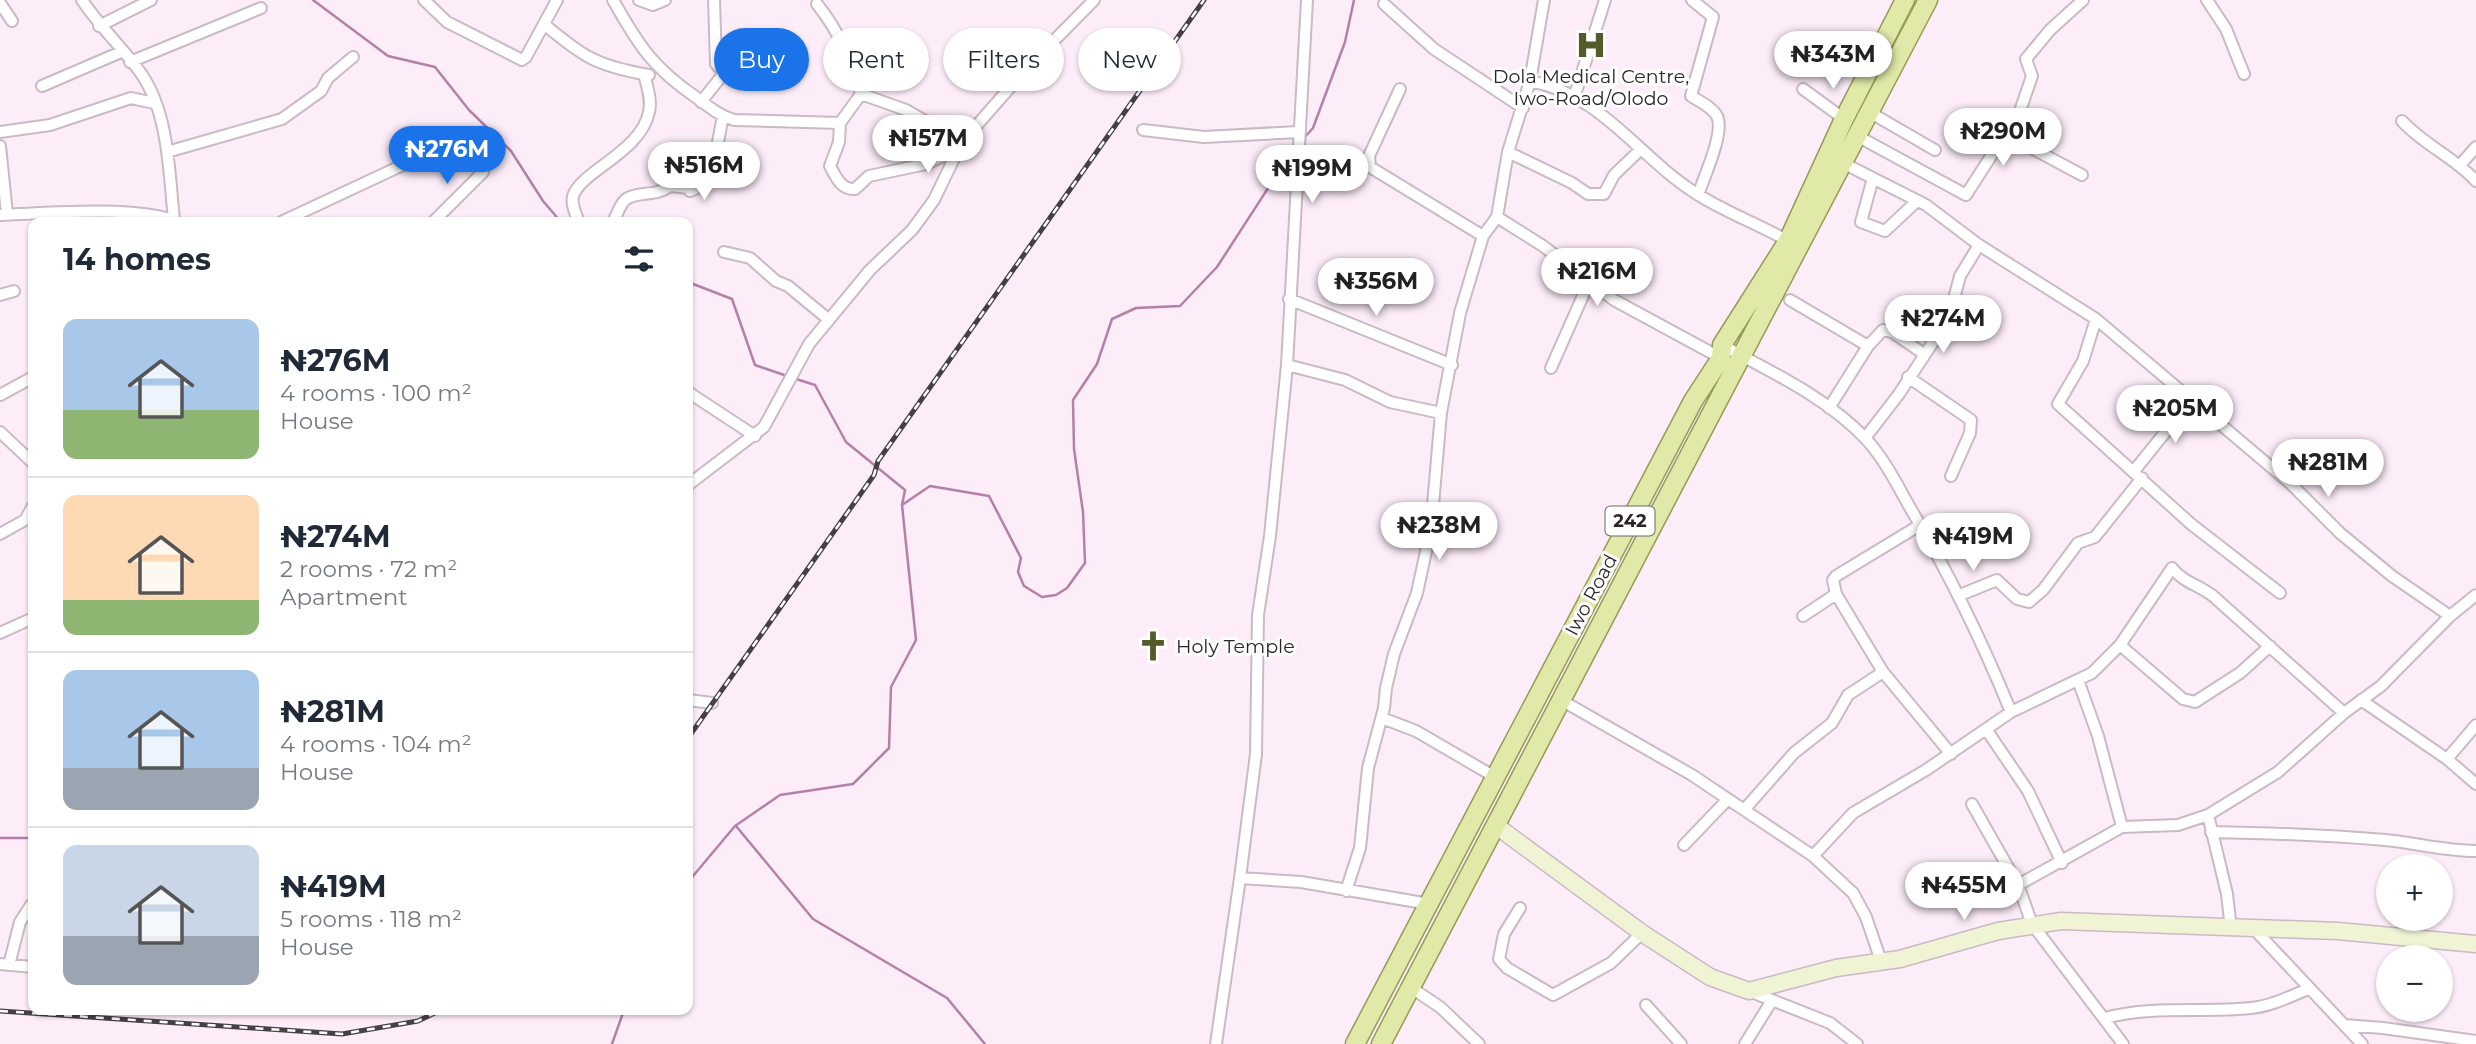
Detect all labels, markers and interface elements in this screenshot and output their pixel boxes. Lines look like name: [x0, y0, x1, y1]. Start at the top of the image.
chip: Buy: [714, 28, 809, 91]
chip: Rent: [823, 28, 929, 91]
chip: Filters: [943, 28, 1064, 91]
chip: New: [1078, 28, 1181, 91]
hospital icon: Dola Medical Centre, Iwo-Road/Olodo: [1574, 28, 1608, 62]
pin: ₦343M: [1784, 32, 1882, 91]
text: ₦343M: [1790, 40, 1876, 68]
place label: Dola Medical Centre, Iwo-Road/Olodo: [1493, 65, 1689, 110]
pin: ₦290M: [1954, 108, 2052, 168]
pin: ₦157M: [879, 116, 977, 175]
text: ₦290M: [1960, 117, 2046, 145]
text: ₦157M: [888, 124, 968, 152]
pin: ₦276M: [398, 127, 496, 186]
text: ₦276M: [405, 135, 489, 163]
pin: ₦516M: [655, 142, 753, 202]
pin: ₦199M: [1263, 146, 1361, 205]
text: ₦516M: [664, 151, 744, 179]
text: ₦199M: [1271, 154, 1353, 182]
icon: filters: [620, 240, 658, 278]
text: 14 homes: [63, 241, 211, 278]
pin: ₦216M: [1548, 248, 1646, 308]
text: ₦216M: [1557, 257, 1637, 285]
pin: ₦356M: [1327, 258, 1425, 318]
text: ₦356M: [1334, 267, 1418, 295]
pin: ₦274M: [1894, 296, 1992, 355]
text: ₦274M: [1901, 304, 1985, 332]
text: ₦276M: [280, 342, 390, 379]
icon: home: [119, 347, 203, 431]
text: 4 rooms · 100 m²: [280, 379, 472, 407]
pin: ₦205M: [2126, 386, 2224, 445]
text: ₦205M: [2132, 394, 2218, 422]
text: House: [280, 407, 354, 435]
pin: ₦281M: [2279, 440, 2377, 499]
text: ₦281M: [2288, 448, 2368, 476]
pin: ₦238M: [1390, 503, 1488, 562]
road number: 242: [1606, 506, 1654, 536]
text: ₦238M: [1397, 511, 1481, 539]
pin: ₦419M: [1924, 514, 2022, 573]
text: ₦274M: [280, 518, 391, 555]
text: ₦419M: [1932, 522, 2014, 550]
icon: home: [119, 523, 203, 607]
street label: Iwo Road: [1560, 550, 1622, 640]
text: 2 rooms · 72 m²: [280, 555, 457, 583]
text: Apartment: [280, 583, 408, 611]
church icon: Holy Temple: [1136, 629, 1170, 663]
place label: Holy Temple: [1176, 635, 1295, 658]
text: ₦281M: [280, 693, 385, 730]
icon: home: [119, 698, 203, 782]
text: 4 rooms · 104 m²: [280, 730, 472, 758]
text: House: [280, 758, 354, 786]
map controls: [2376, 854, 2453, 1022]
button: +: [2376, 854, 2453, 931]
pin: ₦455M: [1915, 862, 2013, 922]
text: ₦419M: [280, 868, 387, 905]
text: ₦455M: [1921, 871, 2007, 899]
icon: home: [119, 873, 203, 957]
text: 5 rooms · 118 m²: [280, 905, 462, 933]
text: House: [280, 933, 354, 961]
button: −: [2376, 945, 2453, 1022]

